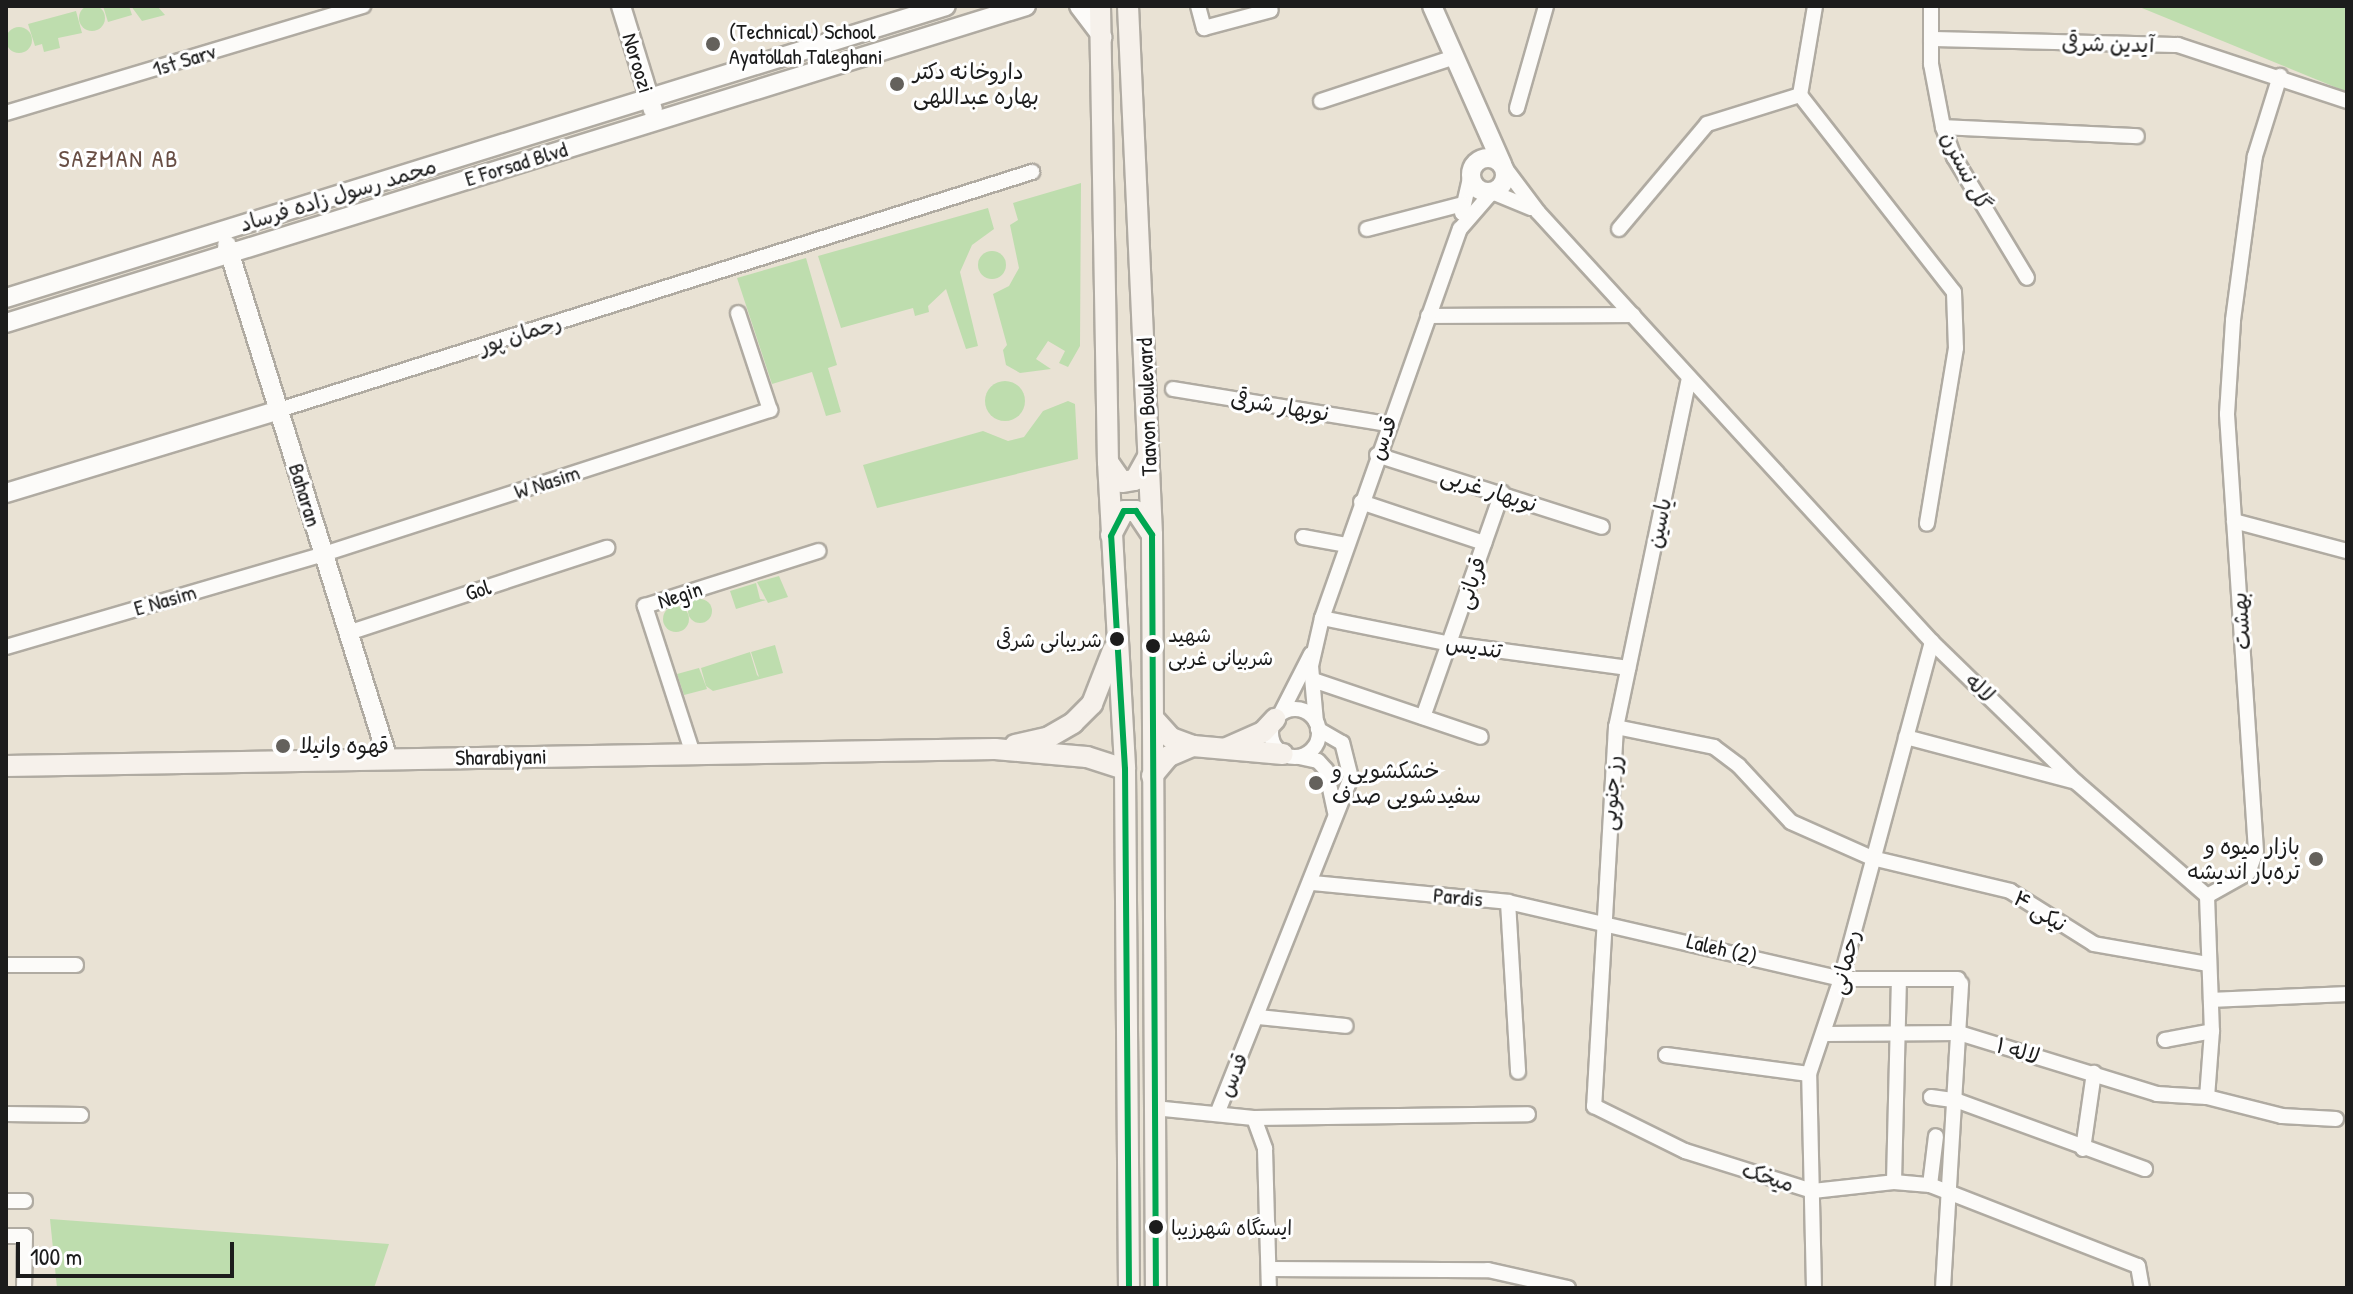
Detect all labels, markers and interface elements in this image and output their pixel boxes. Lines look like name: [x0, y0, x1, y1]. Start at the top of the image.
place label: (Technical) School Ayatollah Taleghani: [729, 18, 883, 70]
street label: Noroozi: [616, 30, 660, 96]
street label: آیدین شرقی: [2061, 30, 2155, 58]
marker: (Technical) School Ayatollah Taleghani: [704, 35, 722, 53]
street label: 1st Sarv: [149, 38, 219, 82]
place label: داروخانه دکتر بهاره عبداللهی: [913, 58, 1039, 110]
marker: داروخانه دکتر بهاره عبداللهی: [888, 75, 906, 93]
street label: گل نسترن: [1935, 127, 1997, 215]
street label: E Forsad Blvd: [462, 136, 570, 192]
district label: SAZMAN AB: [58, 145, 180, 173]
street label: محمد رسول زاده فرساد: [236, 152, 440, 238]
street label: رحمان پور: [475, 308, 565, 360]
street label: Taavon Boulevard: [1131, 338, 1163, 476]
street label: نوبهار شرقی: [1229, 385, 1331, 427]
street label: قدس: [1363, 412, 1403, 464]
street label: W Nasim: [511, 459, 583, 505]
street label: Baharan: [283, 460, 327, 530]
street label: نوبهار غربی: [1438, 462, 1540, 518]
street label: یاسین: [1641, 495, 1677, 551]
street label: قربانی: [1450, 554, 1492, 612]
street label: Gol: [462, 574, 494, 606]
street label: Negin: [654, 575, 706, 615]
street label: E Nasim: [131, 579, 199, 621]
street label: بهشت: [2226, 591, 2256, 651]
place label: شهید شربیانی غربی: [1168, 622, 1273, 669]
place label: شریبانی شرقی: [996, 627, 1102, 651]
street label: تندیس: [1444, 630, 1504, 664]
marker: شریبانی شرقی: [1109, 631, 1125, 647]
marker: شهید شربیانی غربی: [1145, 638, 1161, 654]
street label: لاله: [1960, 668, 2000, 708]
place label: قهوه وانیلا: [299, 733, 389, 759]
marker: قهوه وانیلا: [274, 737, 292, 755]
street label: Sharabiyani: [455, 743, 547, 771]
street label: رز جنوبی: [1595, 754, 1627, 832]
place label: خشکشویی و سفیدشویی صدف: [1332, 757, 1481, 808]
marker: خشکشویی و سفیدشویی صدف: [1307, 774, 1325, 792]
place label: بازار میوه و تره‌بار اندیشه: [2187, 833, 2300, 884]
marker: بازار میوه و تره‌بار اندیشه: [2307, 850, 2325, 868]
street label: Pardis: [1432, 882, 1484, 912]
street label: نیکی ۴: [2008, 884, 2072, 938]
street label: رحمانی: [1824, 927, 1866, 997]
street label: Laleh (2): [1684, 928, 1760, 970]
street label: لاله ۱: [1993, 1032, 2043, 1070]
street label: قدس: [1212, 1049, 1254, 1101]
street label: میخک: [1739, 1156, 1797, 1198]
place label: ایستگاه شهرزیبا: [1171, 1215, 1292, 1239]
marker: ایستگاه شهرزیبا: [1148, 1219, 1164, 1235]
scale bar: [20, 1226, 238, 1276]
text: 100 m: [30, 1240, 82, 1272]

